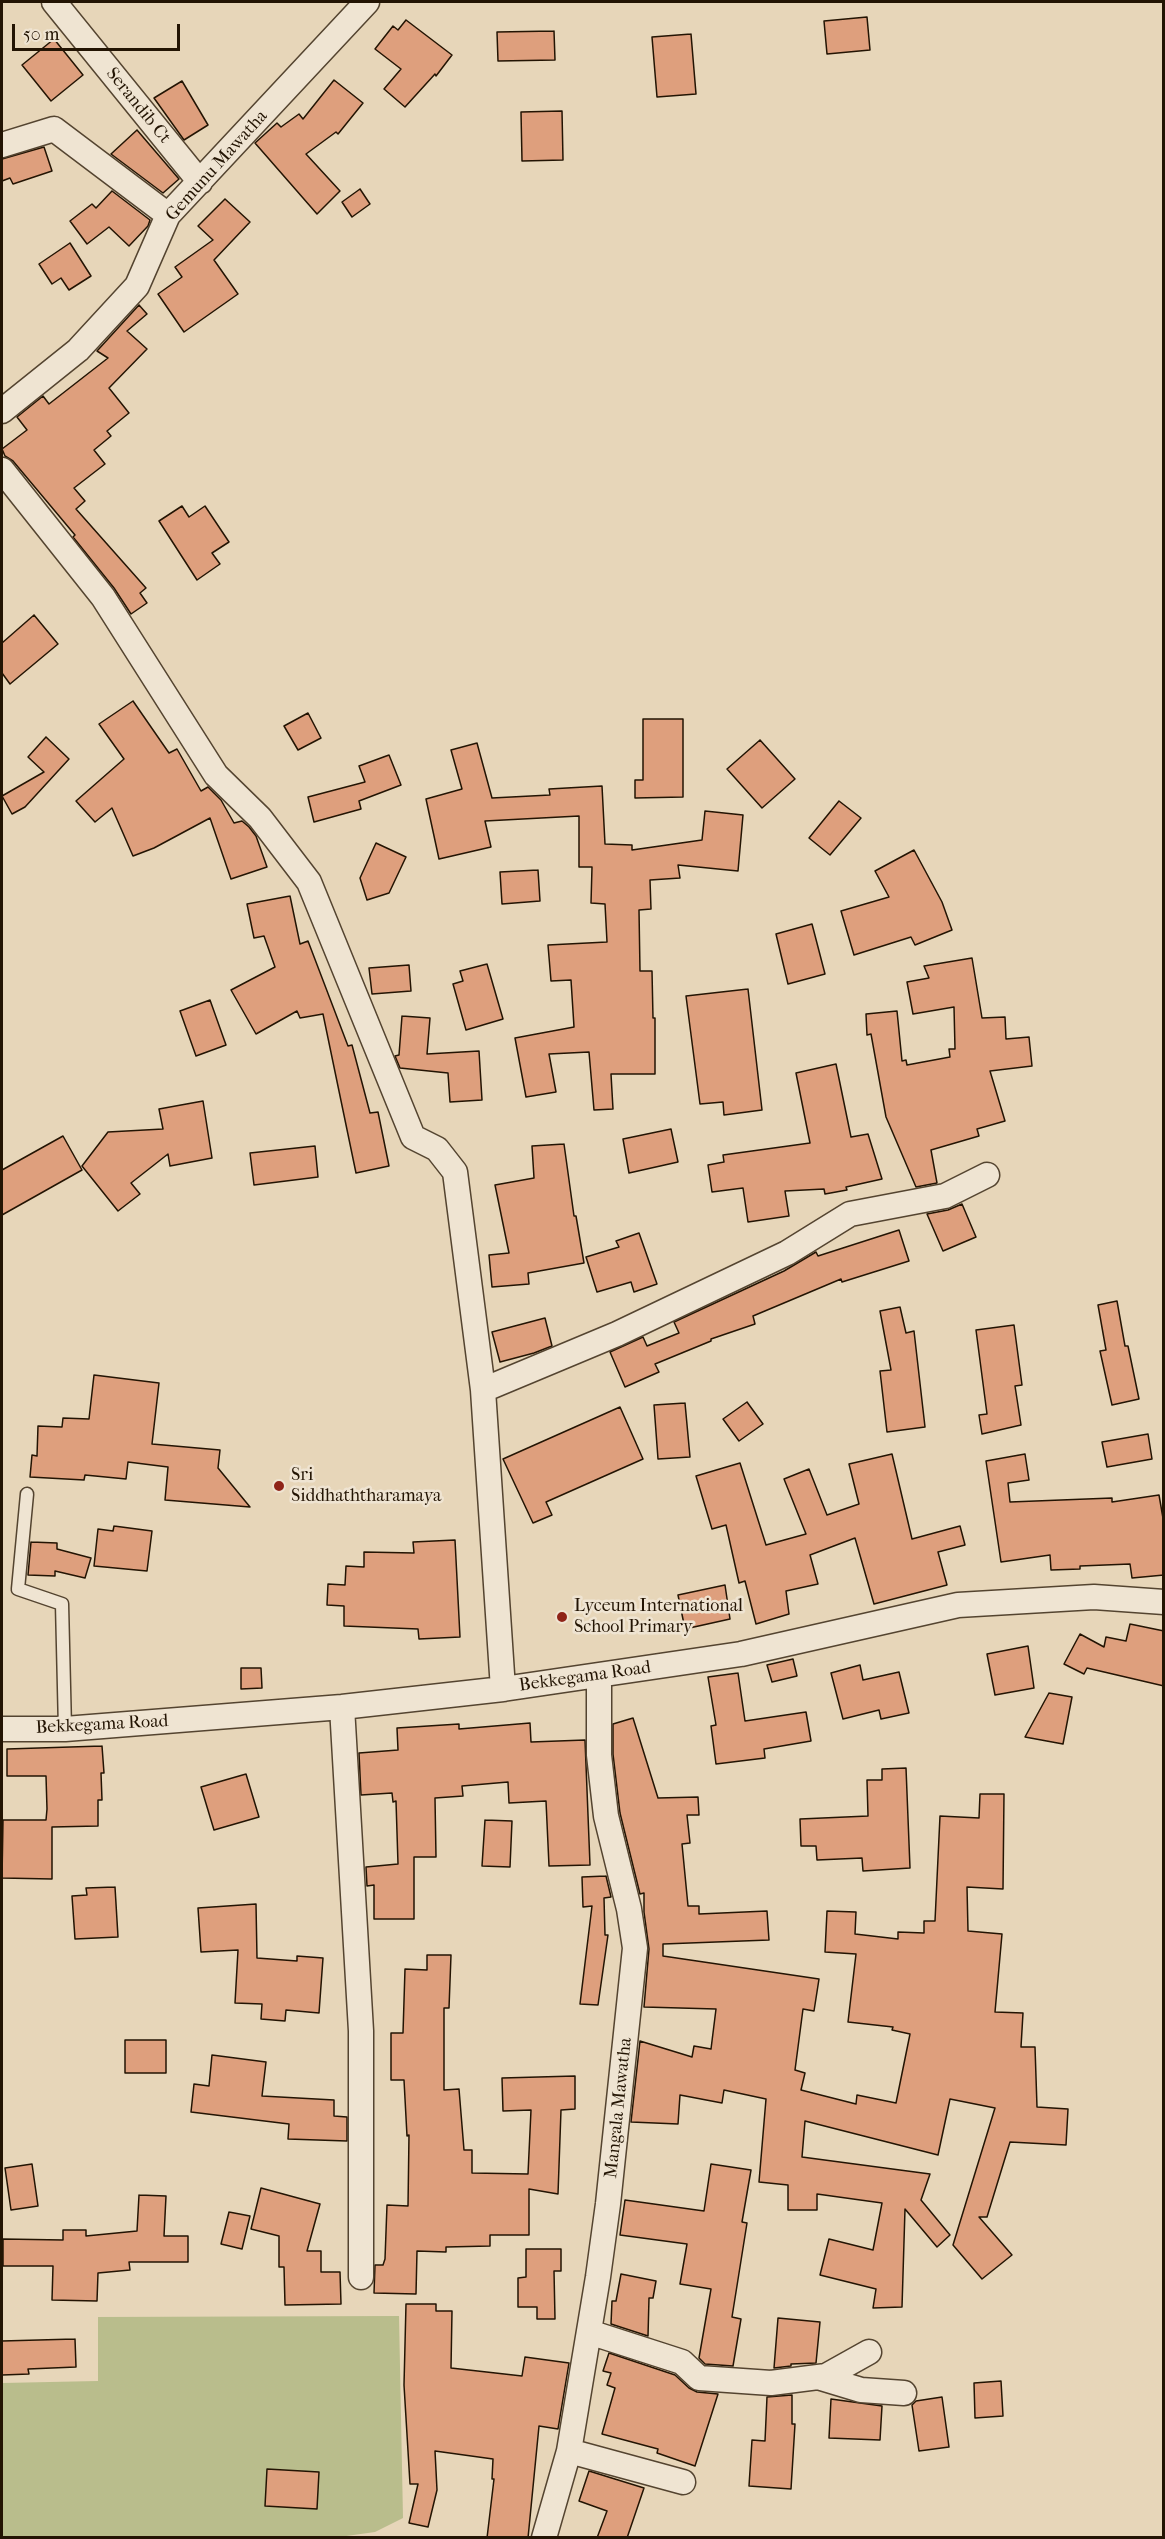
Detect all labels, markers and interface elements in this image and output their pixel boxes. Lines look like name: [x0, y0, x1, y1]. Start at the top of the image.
scale bar: [15, 12, 183, 50]
text: 50 m: [23, 24, 59, 45]
street label: Serandib Ct: [101, 64, 175, 148]
street label: Gemunu Mawatha: [162, 106, 272, 226]
place label: Sri Siddhaththaramaya: [291, 1465, 441, 1508]
marker: Sri Siddhaththaramaya: [272, 1479, 286, 1493]
place label: Lyceum International School Primary: [574, 1596, 743, 1638]
marker: Lyceum International School Primary: [555, 1610, 569, 1624]
street label: Bekkegama Road: [518, 1657, 652, 1697]
street label: Bekkegama Road: [35, 1711, 169, 1739]
street label: Mangala Mawatha: [601, 2037, 637, 2179]

